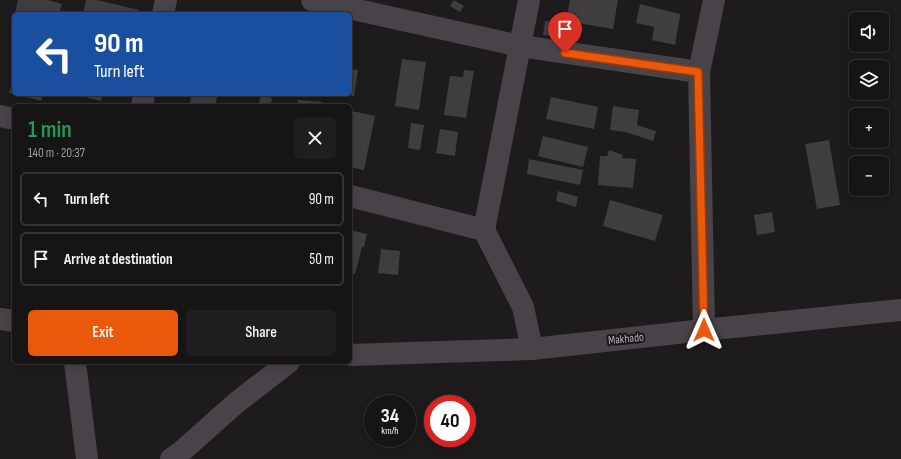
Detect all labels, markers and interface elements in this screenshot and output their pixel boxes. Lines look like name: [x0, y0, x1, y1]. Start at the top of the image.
pin: [548, 12, 582, 53]
map controls: [849, 12, 889, 196]
button: sound: [849, 12, 889, 52]
icon: arrive: [554, 18, 576, 40]
text: 90 m: [94, 27, 144, 60]
icon: left: [28, 28, 80, 80]
button: layers: [849, 60, 889, 100]
text: Turn left: [94, 61, 145, 82]
button: +: [849, 108, 889, 148]
text: 1 min: [28, 115, 72, 144]
button: close: [294, 117, 336, 159]
text: 140 m · 20:37: [28, 145, 85, 161]
button: −: [849, 156, 889, 196]
icon: left: [30, 188, 52, 210]
text: Turn left: [64, 190, 109, 209]
text: 90 m: [309, 190, 334, 209]
icon: arrive: [30, 248, 52, 270]
text: Arrive at destination: [64, 250, 173, 269]
text: 50 m: [309, 250, 334, 269]
position arrow: [683, 309, 725, 351]
button: Exit: [28, 310, 178, 356]
button: Share: [186, 310, 336, 356]
street label: Makhado: [607, 330, 645, 348]
speed limit sign: 40: [424, 395, 476, 447]
text: 34: [381, 404, 399, 428]
text: km/h: [381, 425, 399, 437]

